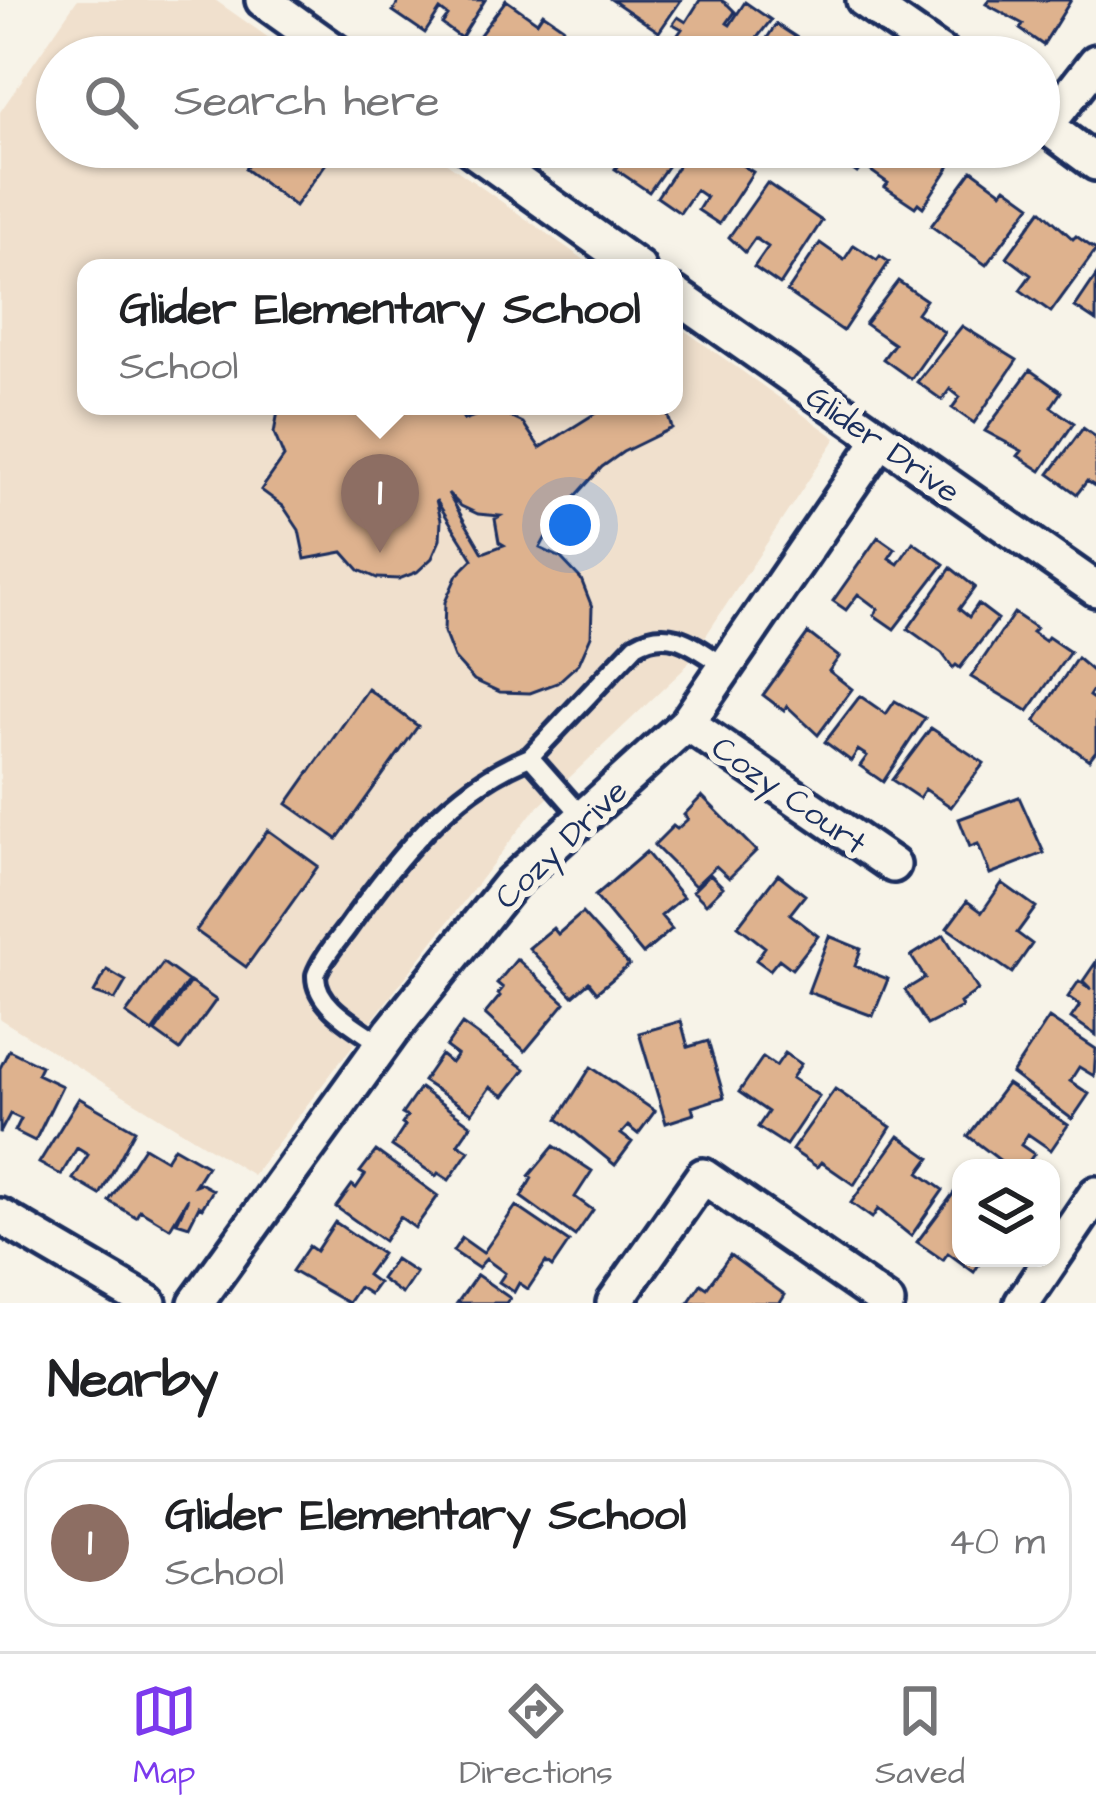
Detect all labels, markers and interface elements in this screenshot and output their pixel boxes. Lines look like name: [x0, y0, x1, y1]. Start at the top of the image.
search box: [36, 36, 1060, 168]
icon: search: [78, 69, 144, 135]
text: Search here: [174, 71, 440, 133]
popup: [77, 259, 683, 415]
text: Glider Elementary School: [119, 279, 641, 341]
text: School: [119, 341, 238, 395]
street label: Glider Drive: [796, 375, 969, 515]
pin: 1: [341, 454, 419, 553]
your location: [540, 495, 600, 555]
street label: Cozy Court: [701, 725, 876, 867]
street label: Cozy Drive: [485, 769, 639, 920]
map controls: [952, 1159, 1060, 1267]
button: layers: [952, 1159, 1060, 1267]
text: Nearby: [48, 1346, 218, 1417]
text: Glider Elementary School: [165, 1485, 686, 1547]
text: 1: [88, 1516, 93, 1570]
text: 40 m: [948, 1516, 1045, 1570]
text: School: [165, 1547, 284, 1601]
tab: Map: [131, 1678, 197, 1796]
tab: Directions: [459, 1678, 613, 1796]
tab: Saved: [875, 1678, 965, 1796]

